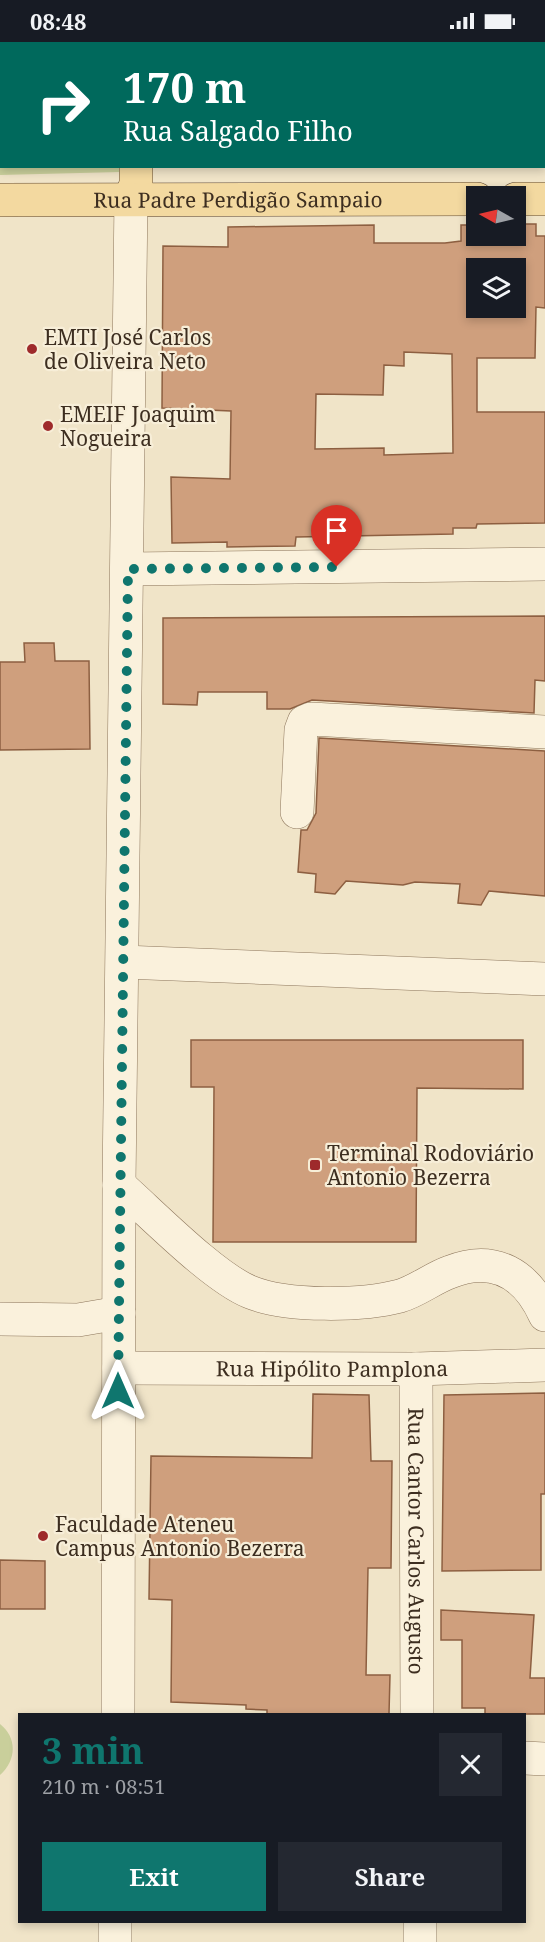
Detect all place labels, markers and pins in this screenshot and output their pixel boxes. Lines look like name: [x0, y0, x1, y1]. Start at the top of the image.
place label: EMTI José Carlos de Oliveira Neto: [44, 323, 211, 375]
marker: EMTI José Carlos de Oliveira Neto: [25, 342, 39, 356]
place label: EMEIF Joaquim Nogueira: [60, 400, 216, 452]
marker: EMEIF Joaquim Nogueira: [41, 419, 55, 433]
pin: [311, 505, 362, 567]
place label: Terminal Rodoviário Antonio Bezerra: [327, 1139, 534, 1191]
marker: Terminal Rodoviário Antonio Bezerra: [308, 1158, 322, 1172]
place label: Faculdade Ateneu Campus Antonio Bezerra: [55, 1510, 305, 1562]
marker: Faculdade Ateneu Campus Antonio Bezerra: [36, 1529, 50, 1543]

